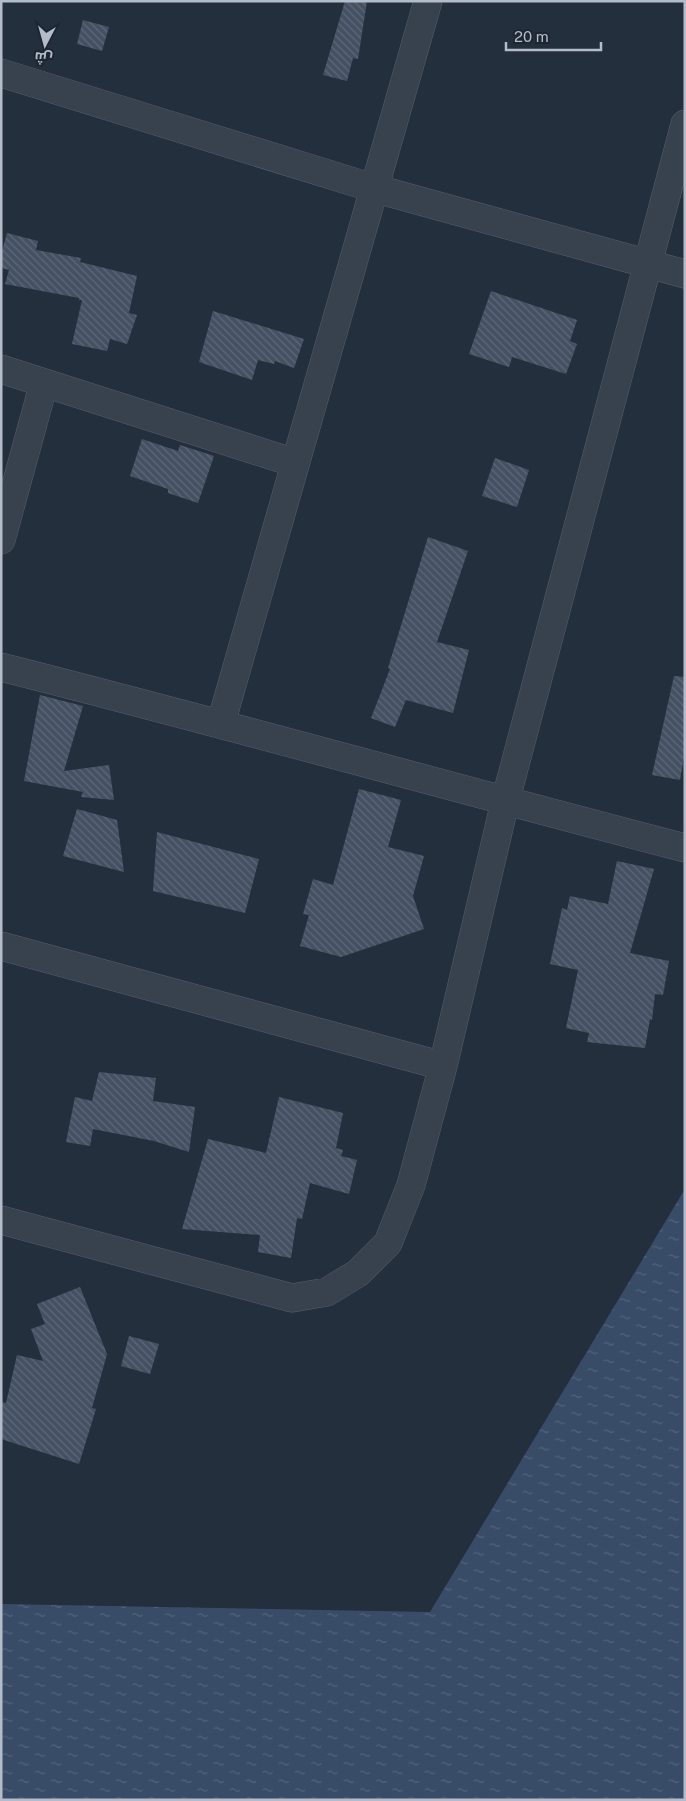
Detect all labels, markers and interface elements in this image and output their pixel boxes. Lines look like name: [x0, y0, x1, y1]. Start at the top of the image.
north arrow: [20, 20, 70, 70]
scale bar: [506, 20, 601, 52]
text: 20 m: [514, 28, 549, 45]
text: ش: [34, 48, 54, 67]

